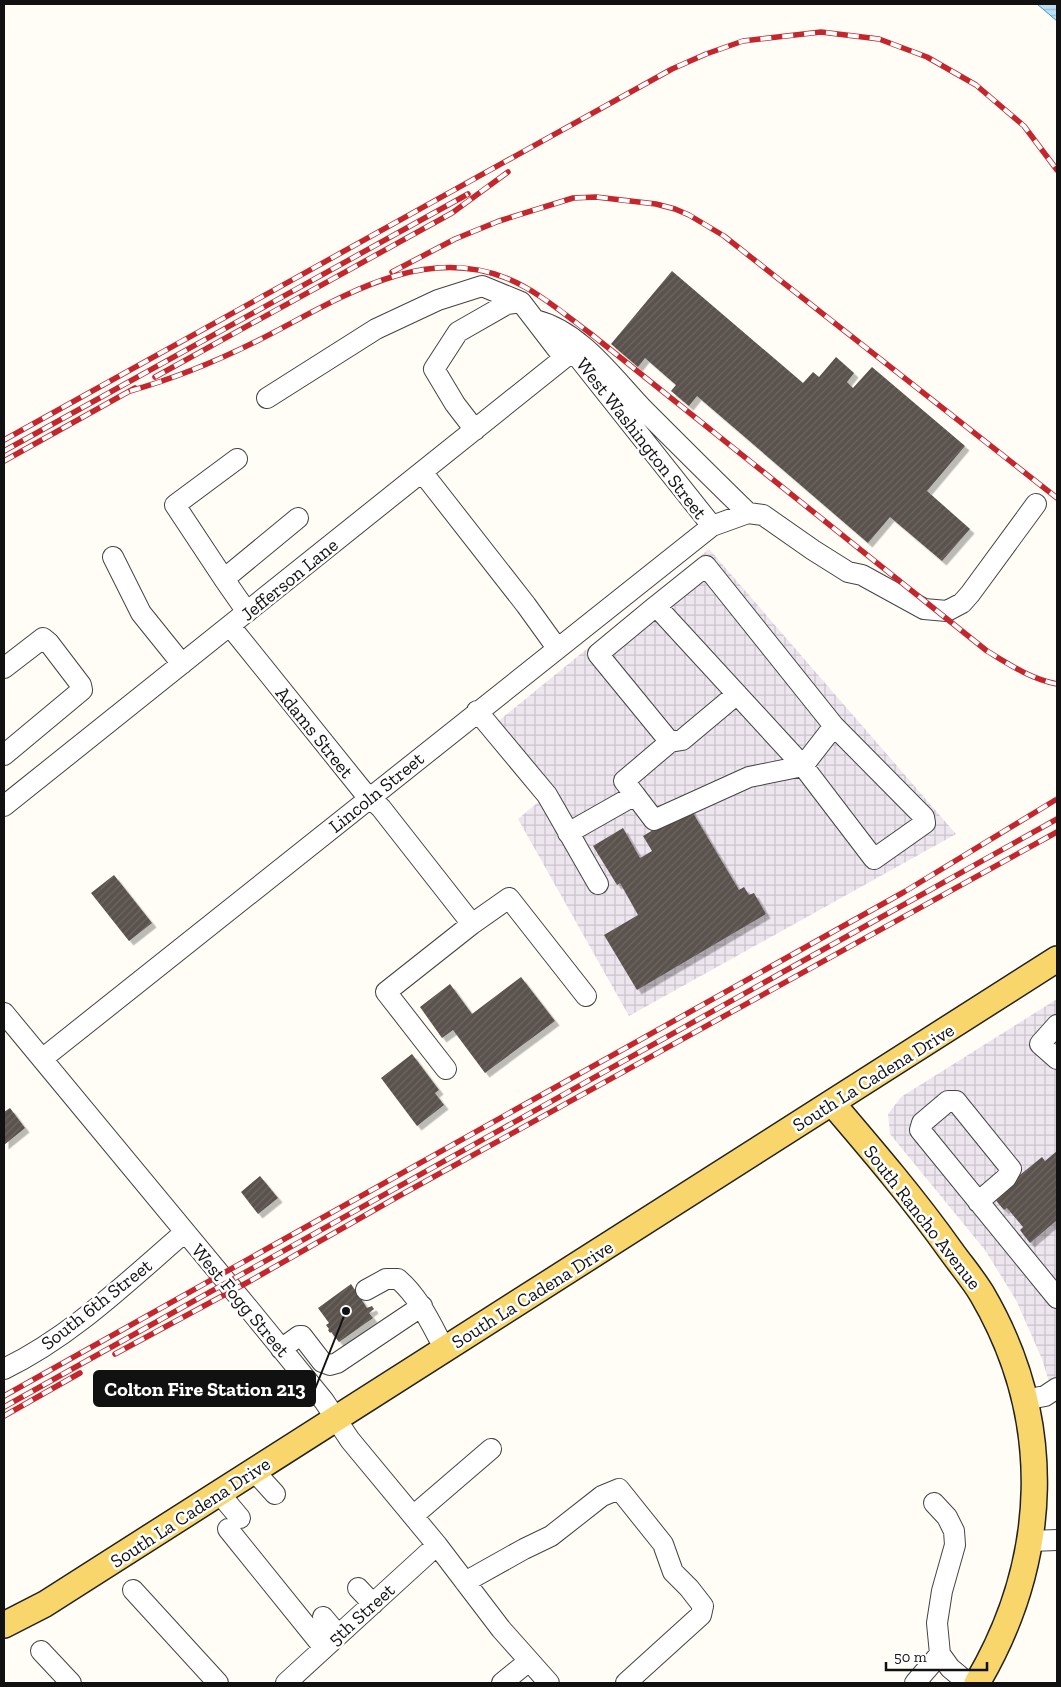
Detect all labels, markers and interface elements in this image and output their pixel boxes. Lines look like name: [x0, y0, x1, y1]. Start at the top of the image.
street label: West Washington Street: [571, 353, 712, 524]
street label: Jefferson Lane: [236, 533, 343, 626]
street label: Adams Street: [271, 682, 358, 783]
street label: Lincoln Street: [324, 747, 428, 838]
street label: South La Cadena Drive: [788, 1018, 958, 1136]
street label: South Rancho Avenue: [859, 1140, 986, 1294]
street label: South La Cadena Drive: [447, 1235, 617, 1353]
street label: West Fogg Street: [187, 1239, 295, 1362]
street label: South 6th Street: [36, 1254, 156, 1355]
callout: Colton Fire Station 213: [94, 1371, 315, 1406]
text: Colton Fire Station 213: [104, 1377, 306, 1401]
street label: South La Cadena Drive: [106, 1452, 275, 1573]
street label: 5th Street: [323, 1579, 399, 1650]
scale bar: [886, 1640, 987, 1672]
text: 50 m: [894, 1648, 927, 1666]

